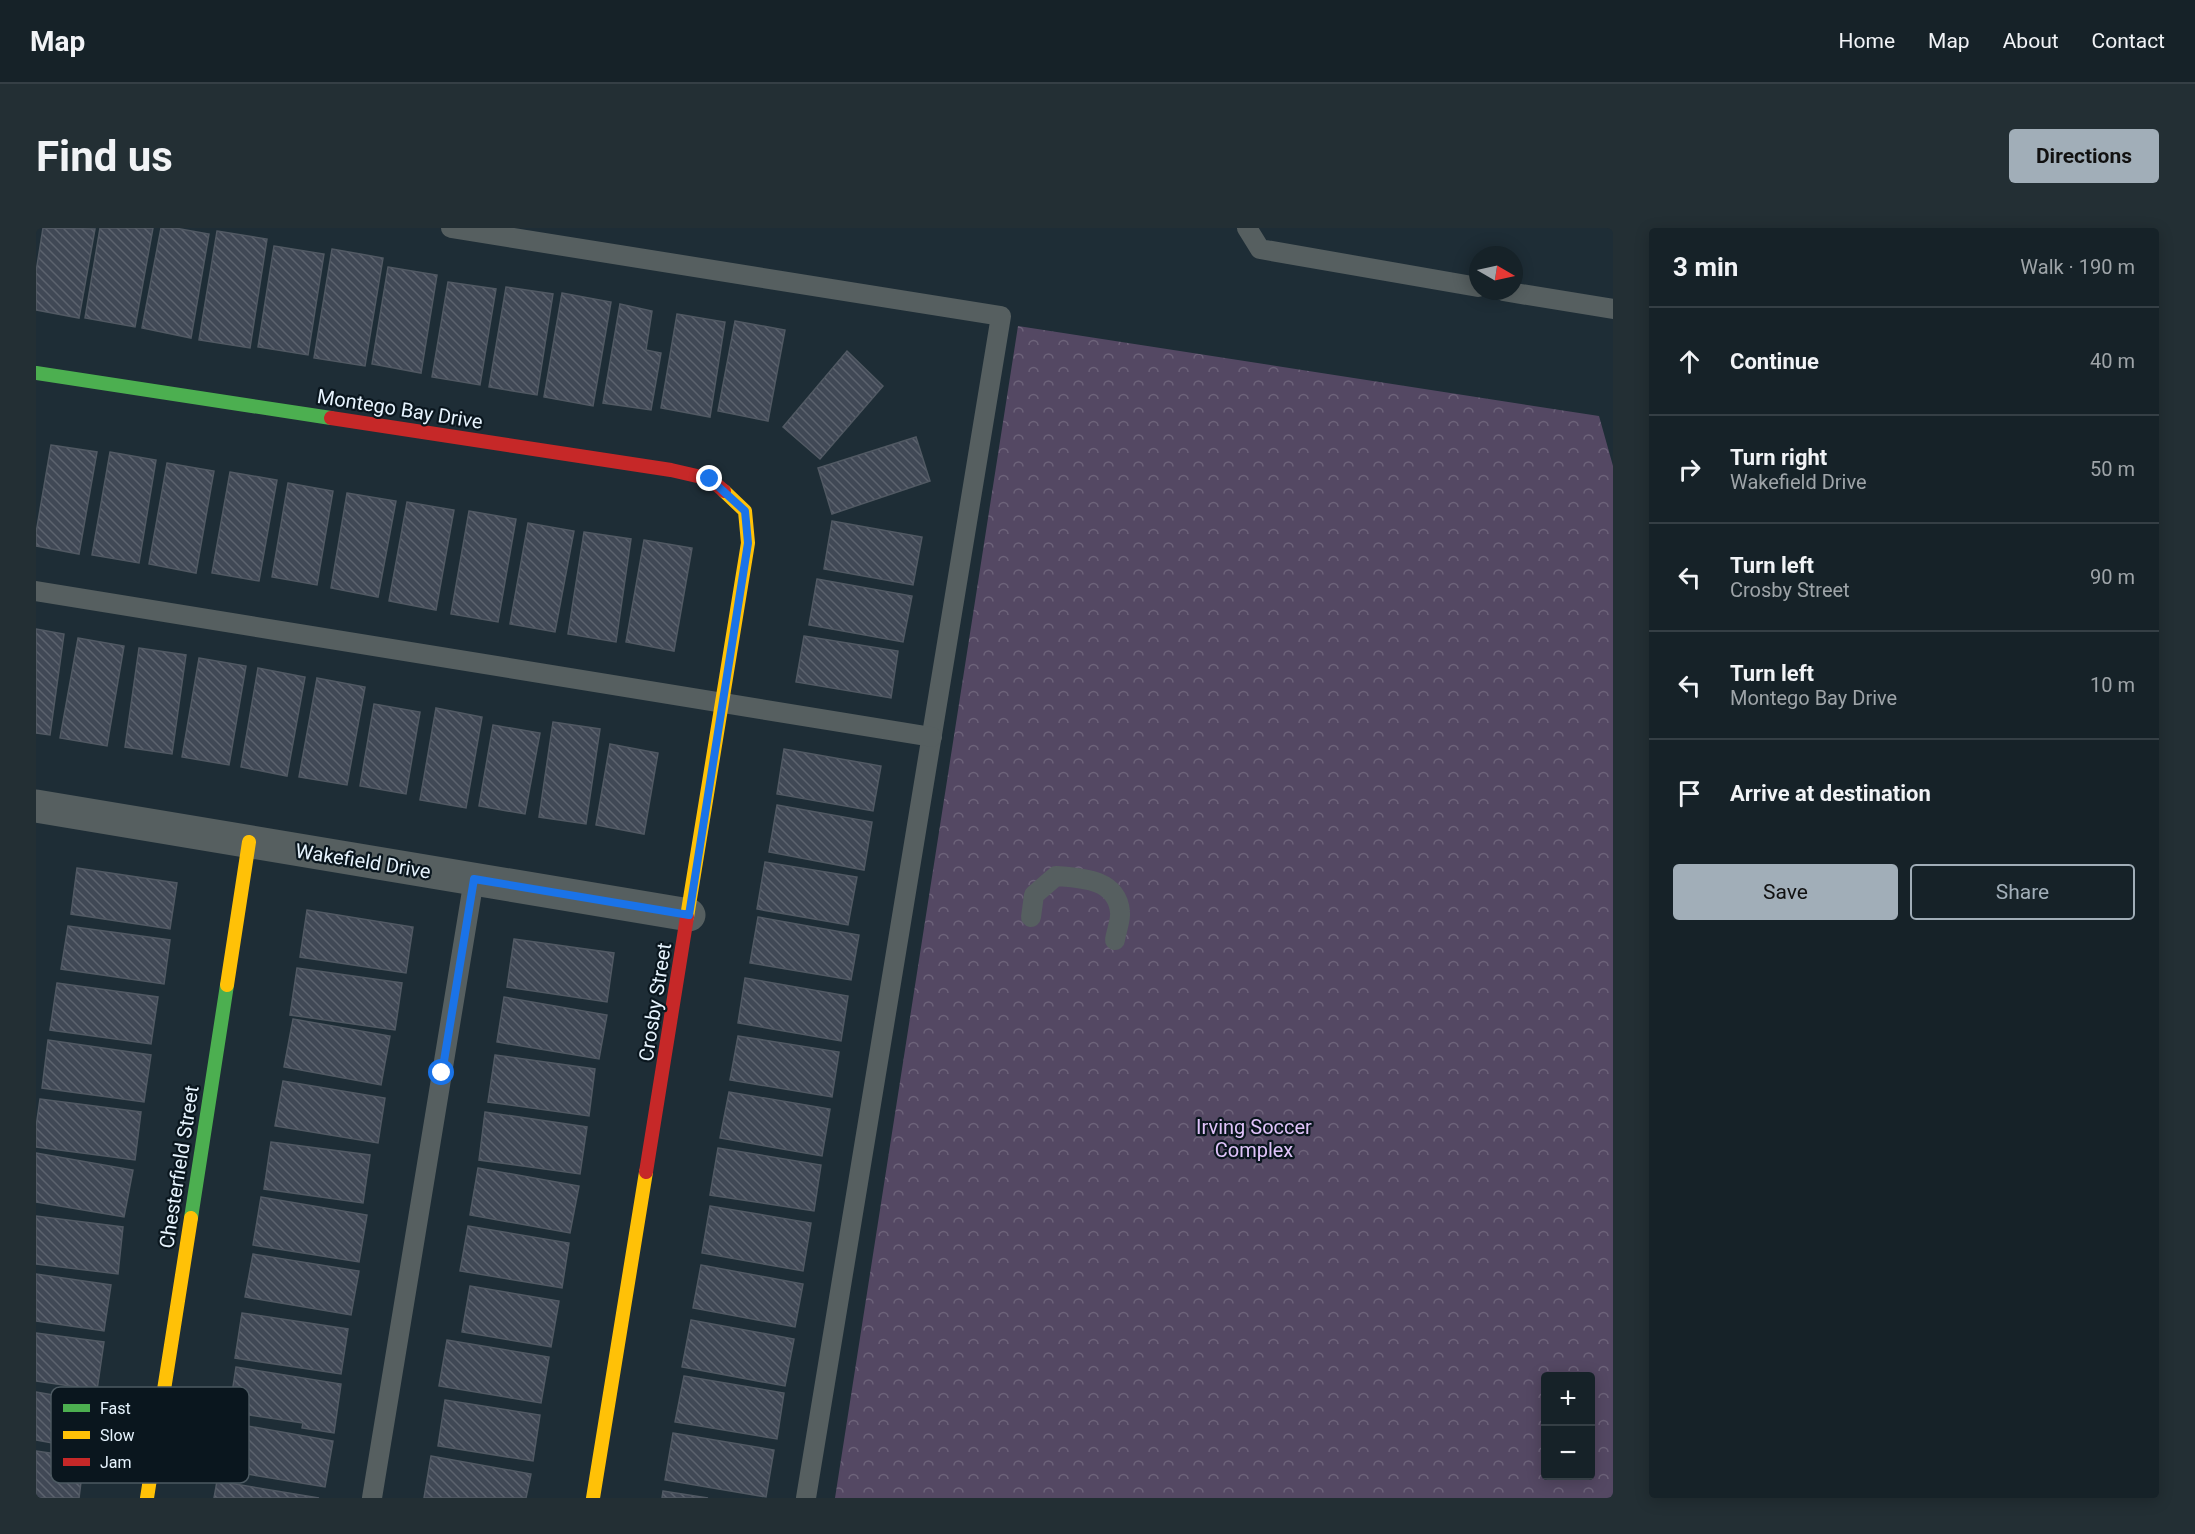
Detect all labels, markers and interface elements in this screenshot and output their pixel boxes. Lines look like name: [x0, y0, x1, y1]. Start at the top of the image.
text: Map: [30, 25, 85, 58]
text: Home: [1839, 29, 1895, 53]
text: Map: [1928, 29, 1970, 53]
text: About: [2003, 29, 2059, 53]
text: Contact: [2092, 29, 2165, 53]
button: Directions: [2009, 129, 2159, 183]
text: Find us: [36, 132, 173, 181]
north arrow: [1469, 246, 1523, 300]
text: 3 min: [1673, 252, 1738, 282]
text: Walk · 190 m: [2020, 255, 2135, 279]
icon: ahead: [1673, 345, 1706, 378]
text: Continue: [1730, 349, 1819, 374]
text: 40 m: [2090, 349, 2135, 373]
street label: Montego Bay Drive: [316, 384, 484, 434]
text: Turn right: [1730, 445, 1827, 470]
icon: right: [1673, 453, 1706, 486]
text: 50 m: [2090, 457, 2135, 481]
route end: [696, 465, 722, 491]
text: Wakefield Drive: [1730, 470, 1867, 494]
text: Turn left: [1730, 553, 1814, 578]
icon: left: [1673, 561, 1706, 594]
text: 90 m: [2090, 565, 2135, 589]
text: Crosby Street: [1730, 578, 1850, 602]
text: Turn left: [1730, 661, 1814, 686]
icon: left: [1673, 669, 1706, 702]
text: 10 m: [2090, 673, 2135, 697]
text: Montego Bay Drive: [1730, 686, 1897, 710]
icon: arrive: [1673, 777, 1706, 810]
text: Arrive at destination: [1730, 781, 1931, 806]
street label: Wakefield Drive: [294, 838, 432, 884]
button: Save: [1673, 864, 1898, 920]
button: Share: [1910, 864, 2135, 920]
street label: Crosby Street: [634, 941, 676, 1063]
route start: [428, 1059, 454, 1085]
street label: Chesterfield Street: [154, 1084, 204, 1250]
park label: Irving Soccer Complex: [1196, 1115, 1312, 1162]
map controls: [1541, 1372, 1595, 1480]
button: +: [1541, 1372, 1595, 1426]
legend: [51, 1387, 249, 1483]
text: Fast: [100, 1399, 131, 1418]
text: Slow: [100, 1426, 135, 1445]
button: −: [1541, 1426, 1595, 1480]
text: Jam: [100, 1453, 132, 1472]

